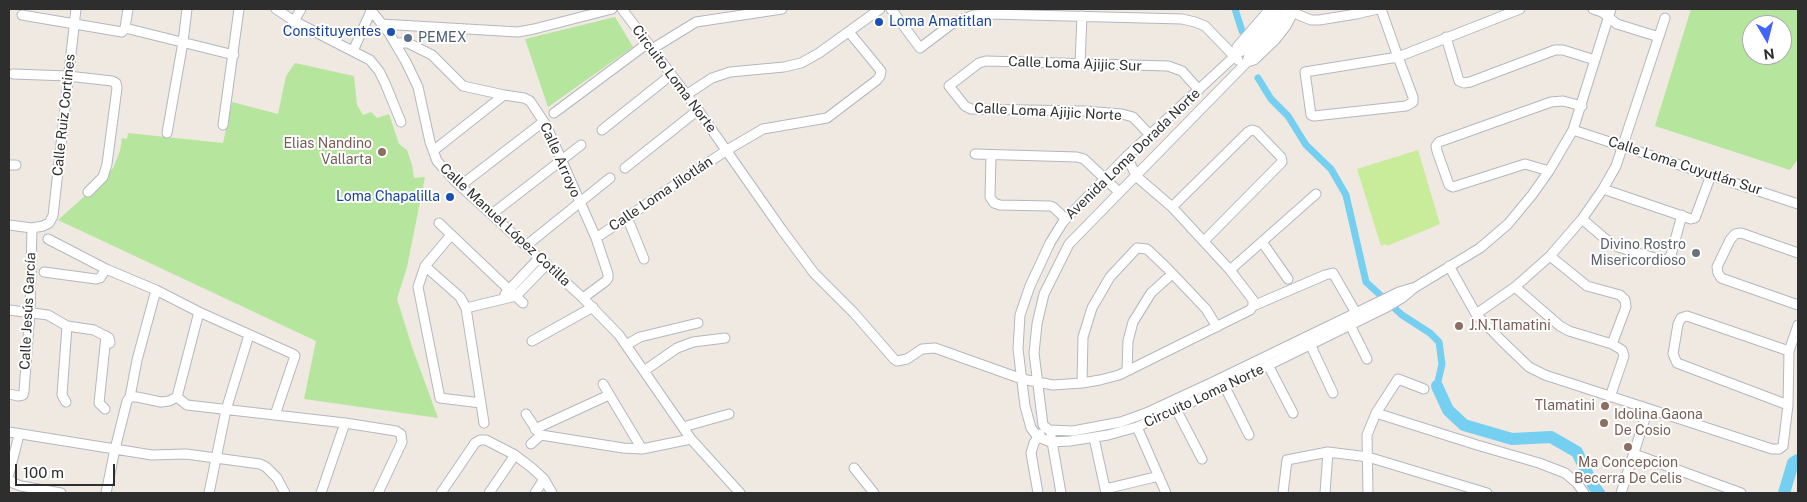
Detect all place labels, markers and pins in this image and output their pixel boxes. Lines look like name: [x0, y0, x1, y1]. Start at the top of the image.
place label: Loma Amatitlan: [889, 14, 992, 30]
marker: Loma Amatitlan: [873, 16, 885, 28]
place label: Constituyentes: [283, 24, 381, 40]
marker: Constituyentes: [385, 26, 397, 38]
place label: PEMEX: [418, 30, 467, 46]
marker: PEMEX: [402, 32, 414, 44]
place label: Elias Nandino Vallarta: [283, 136, 372, 168]
marker: Elias Nandino Vallarta: [376, 146, 388, 158]
place label: Loma Chapalilla: [336, 189, 440, 205]
marker: Loma Chapalilla: [444, 191, 456, 203]
place label: Divino Rostro Misericordioso: [1591, 237, 1686, 270]
marker: Divino Rostro Misericordioso: [1690, 247, 1702, 259]
place label: J.N.Tlamatini: [1469, 318, 1551, 334]
marker: J.N.Tlamatini: [1453, 320, 1465, 332]
place label: Tlamatini: [1535, 398, 1595, 414]
marker: Tlamatini: [1599, 400, 1611, 412]
place label: Idolina Gaona De Cosio: [1614, 407, 1703, 440]
marker: Idolina Gaona De Cosio: [1598, 417, 1610, 429]
marker: Ma Concepcion Becerra De Celis: [1622, 441, 1634, 453]
place label: Ma Concepcion Becerra De Celis: [1574, 455, 1682, 488]

